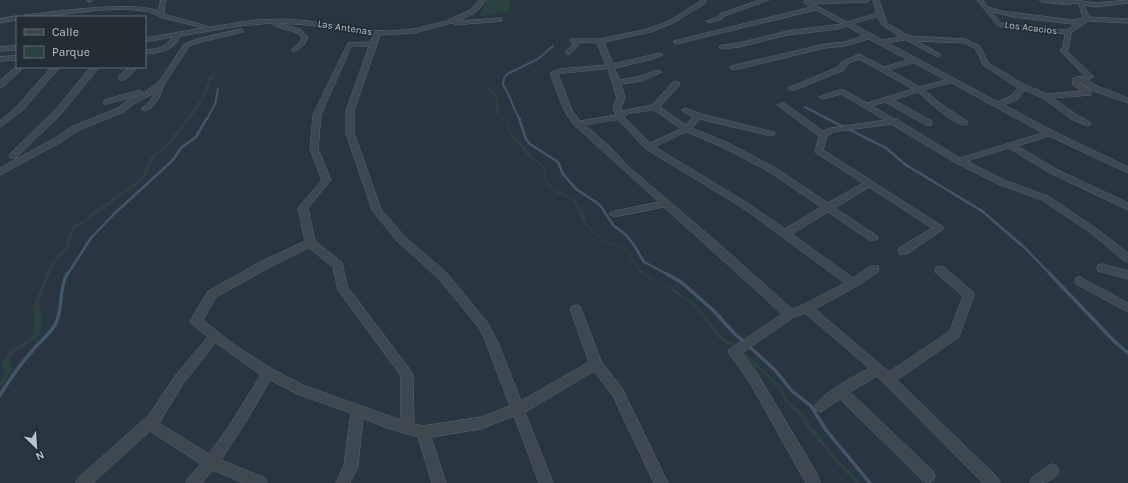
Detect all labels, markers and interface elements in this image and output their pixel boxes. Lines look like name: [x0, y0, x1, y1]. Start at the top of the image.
legend: [16, 16, 146, 68]
street label: Las Antenas: [317, 18, 373, 38]
street label: Los Acacios: [1004, 19, 1058, 37]
text: Calle: [52, 25, 79, 39]
text: Parque: [52, 45, 90, 59]
north arrow: [16, 427, 56, 467]
text: N: [34, 448, 46, 463]

